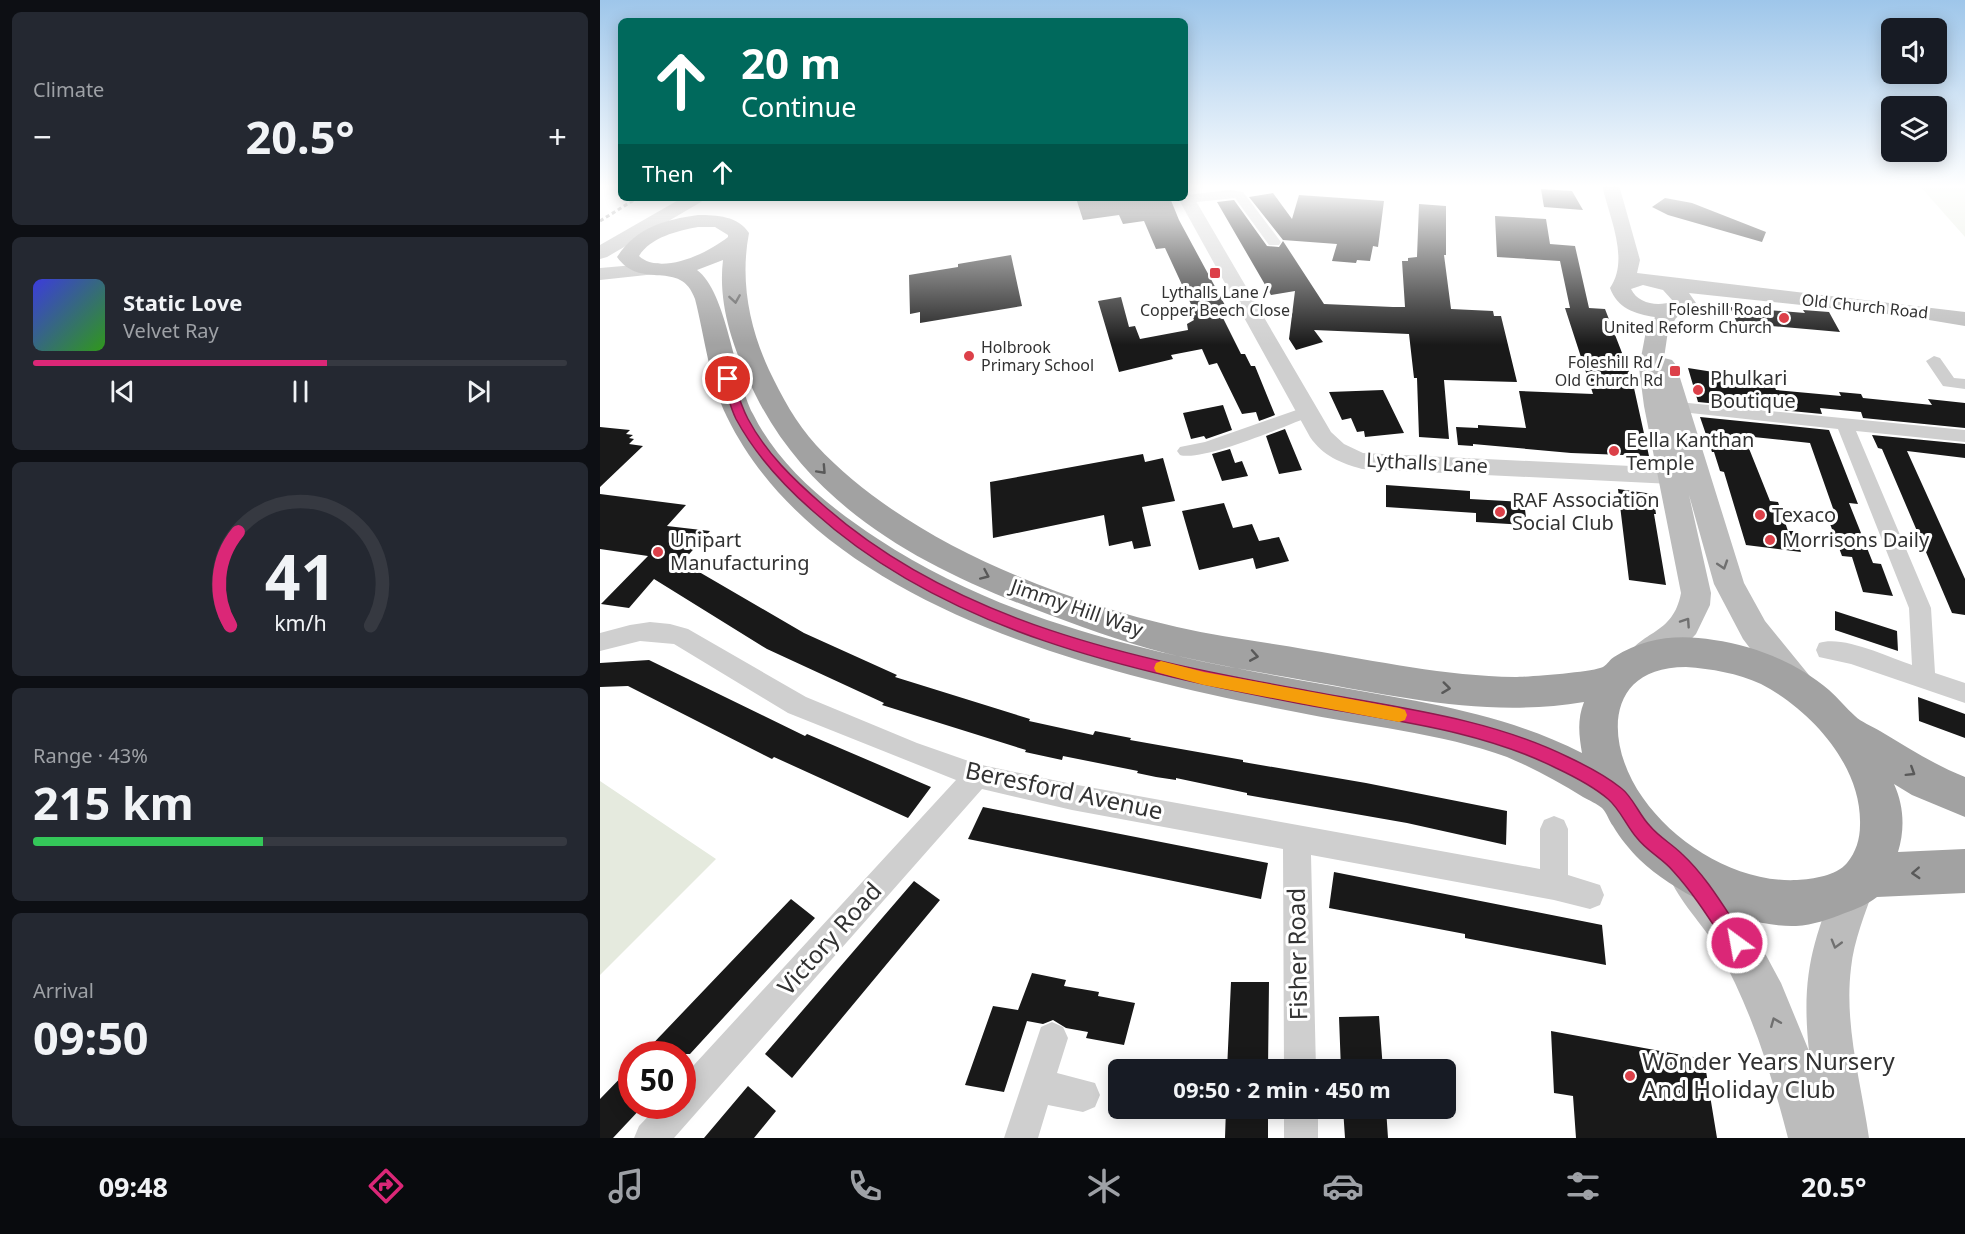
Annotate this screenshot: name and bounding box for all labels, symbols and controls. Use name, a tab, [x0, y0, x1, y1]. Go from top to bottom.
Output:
map controls	[1881, 18, 1947, 162]
button: sound	[1881, 18, 1947, 84]
text: 20 m	[741, 34, 841, 91]
icon: ahead	[642, 42, 720, 120]
text: Climate	[33, 76, 104, 103]
text: Continue	[741, 88, 856, 125]
button: layers	[1881, 96, 1947, 162]
text: 20.5°	[246, 106, 354, 167]
text: −	[33, 114, 52, 159]
text: +	[548, 114, 567, 159]
icon: ahead	[706, 156, 739, 189]
text: Then	[642, 158, 694, 188]
marker: Lythalls Lane / Copper Beech Close	[1208, 266, 1222, 280]
place label: Lythalls Lane / Copper Beech Close	[1140, 281, 1290, 321]
text: Static Love	[123, 287, 242, 317]
street label: Old Church Road	[1801, 288, 1929, 324]
one-way arrow	[728, 295, 740, 304]
place label: Foleshill Road United Reform Church	[1604, 298, 1772, 338]
marker: Foleshill Road United Reform Church	[1777, 311, 1791, 325]
text: Velvet Ray	[123, 317, 219, 344]
place label: Holbrook Primary School	[981, 336, 1094, 376]
marker: Holbrook Primary School	[962, 349, 976, 363]
place label: Foleshill Rd / Old Church Rd	[1555, 351, 1663, 391]
pin	[702, 353, 753, 404]
icon: arrive	[711, 362, 744, 395]
marker: Foleshill Rd / Old Church Rd	[1668, 364, 1682, 378]
place label: Phulkari Boutique	[1710, 364, 1796, 414]
icon: previous	[106, 375, 139, 408]
icon: pause	[284, 375, 317, 408]
icon: next	[462, 375, 495, 408]
marker: Phulkari Boutique	[1691, 383, 1705, 397]
place label: Eella Kanthan Temple	[1626, 426, 1754, 476]
marker: Eella Kanthan Temple	[1607, 444, 1621, 458]
street label: Lythalls Lane	[1365, 446, 1489, 479]
one-way arrow	[815, 463, 826, 473]
place label: RAF Association Social Club	[1512, 486, 1660, 536]
place label: Texaco	[1772, 501, 1836, 528]
marker: RAF Association Social Club	[1493, 505, 1507, 519]
marker: Texaco	[1753, 508, 1767, 522]
place label: Unipart Manufacturing	[670, 526, 809, 576]
place label: Morrisons Daily	[1782, 526, 1930, 553]
text: 41	[264, 533, 336, 618]
marker: Morrisons Daily	[1763, 533, 1777, 547]
marker: Unipart Manufacturing	[651, 545, 665, 559]
one-way arrow	[1716, 559, 1729, 570]
one-way arrow	[978, 568, 989, 580]
street label: Jimmy Hill Way	[1005, 572, 1148, 643]
text: km/h	[274, 608, 326, 637]
one-way arrow	[1679, 618, 1690, 629]
one-way arrow	[1249, 649, 1258, 661]
one-way arrow	[1441, 681, 1450, 693]
text: Range · 43%	[33, 742, 148, 769]
street label: Beresford Avenue	[963, 752, 1166, 827]
one-way arrow	[1905, 764, 1915, 776]
text: 215 km	[33, 772, 194, 833]
one-way arrow	[1911, 866, 1920, 879]
street label: Victory Road	[769, 874, 888, 1002]
street label: Fisher Road	[1279, 888, 1314, 1020]
position arrow	[1705, 911, 1769, 975]
one-way arrow	[1831, 938, 1843, 949]
text: Arrival	[33, 977, 94, 1004]
text: 09:50	[33, 1007, 149, 1068]
one-way arrow	[1770, 1018, 1782, 1029]
speed limit sign: 50	[618, 1041, 696, 1119]
place label: Wonder Years Nursery And Holiday Club	[1642, 1044, 1896, 1105]
marker: Wonder Years Nursery And Holiday Club	[1623, 1069, 1637, 1083]
text: 09:50 · 2 min · 450 m	[1173, 1074, 1391, 1104]
icon: directions	[365, 1165, 407, 1207]
icon: music	[605, 1165, 647, 1207]
icon: phone	[844, 1165, 886, 1207]
icon: climate	[1083, 1165, 1125, 1207]
icon: car	[1322, 1165, 1364, 1207]
icon: filters	[1562, 1165, 1604, 1207]
text: 09:48	[99, 1168, 168, 1205]
text: 20.5°	[1801, 1168, 1866, 1205]

